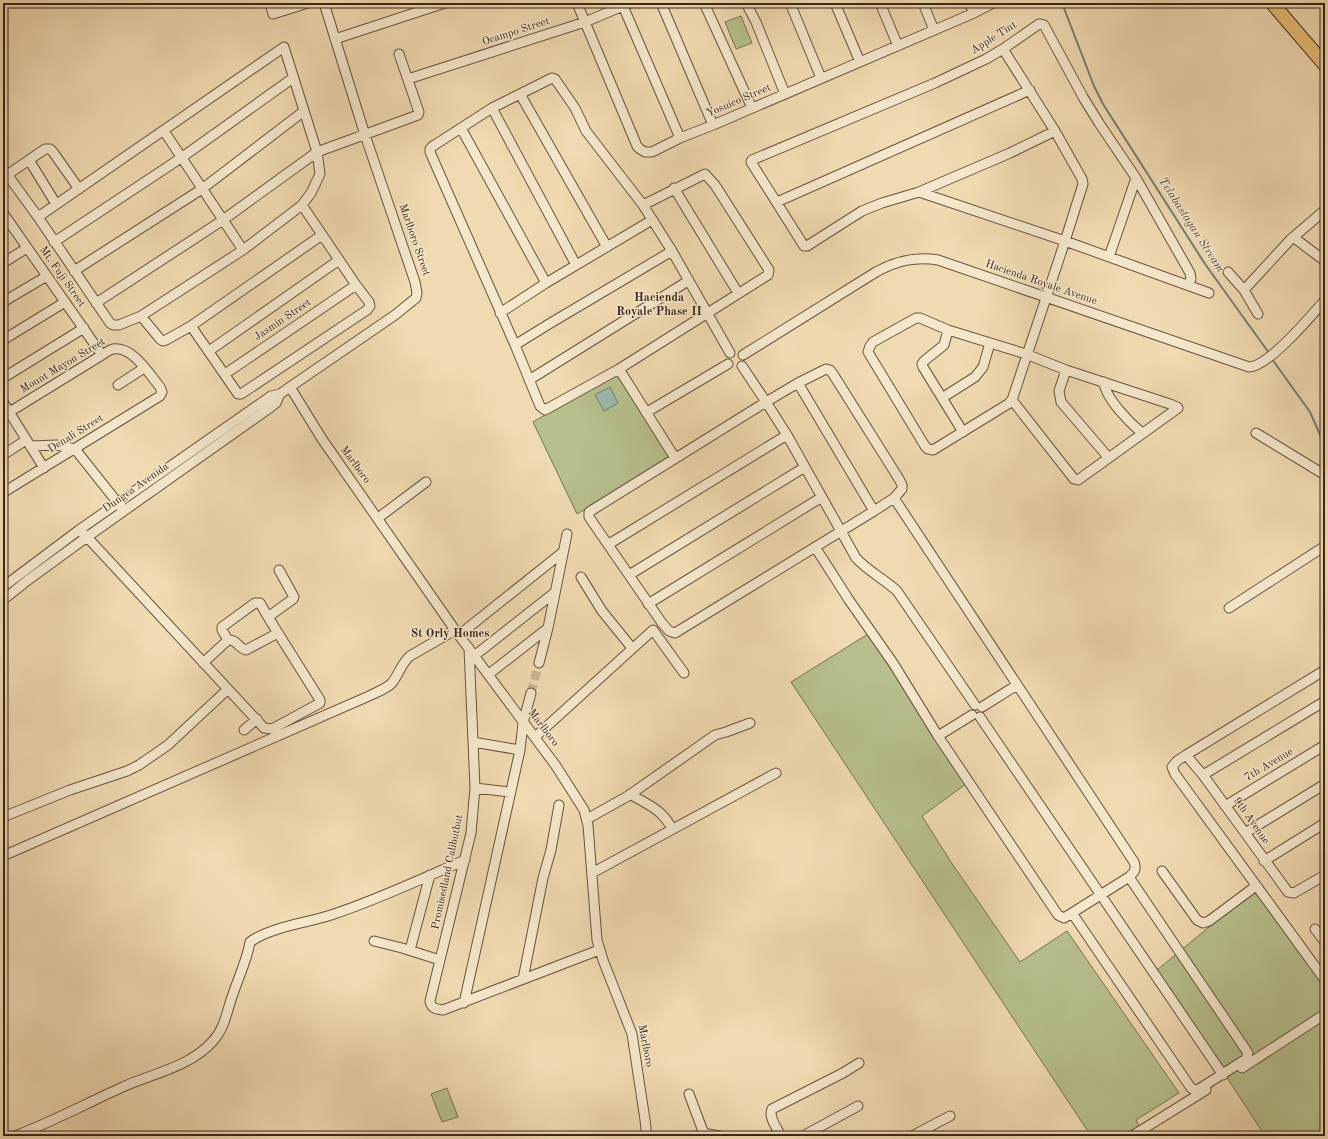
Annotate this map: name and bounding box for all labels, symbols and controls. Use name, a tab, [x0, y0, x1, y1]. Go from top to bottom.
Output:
street label: Ocampo Street	[481, 16, 551, 48]
street label: Apple Tint	[969, 20, 1019, 56]
street label: Yosuico Street	[705, 82, 773, 120]
water label: Telabastagan Stream	[1156, 175, 1226, 275]
street label: Marlboro Street	[397, 203, 432, 278]
street label: Mt. Fuji Street	[37, 245, 87, 309]
street label: Hacienda Royale Avenue	[984, 259, 1098, 307]
district label: Hacienda Royale Phase II	[616, 292, 702, 318]
street label: Jasmin Street	[253, 297, 314, 343]
street label: Mount Mayon Street	[19, 336, 107, 396]
street label: Denali Street	[46, 413, 106, 455]
street label: Marlboro	[338, 444, 372, 486]
street label: Dungca Avenida	[101, 461, 171, 515]
district label: St Orly Homes	[411, 628, 489, 640]
street label: Marlboro	[526, 707, 560, 749]
street label: 7th Avenue	[1243, 746, 1295, 784]
street label: 9th Avenue	[1231, 796, 1271, 846]
street label: Promisedland Calibutbut	[430, 813, 466, 931]
street label: Marlboro	[635, 1024, 655, 1068]

